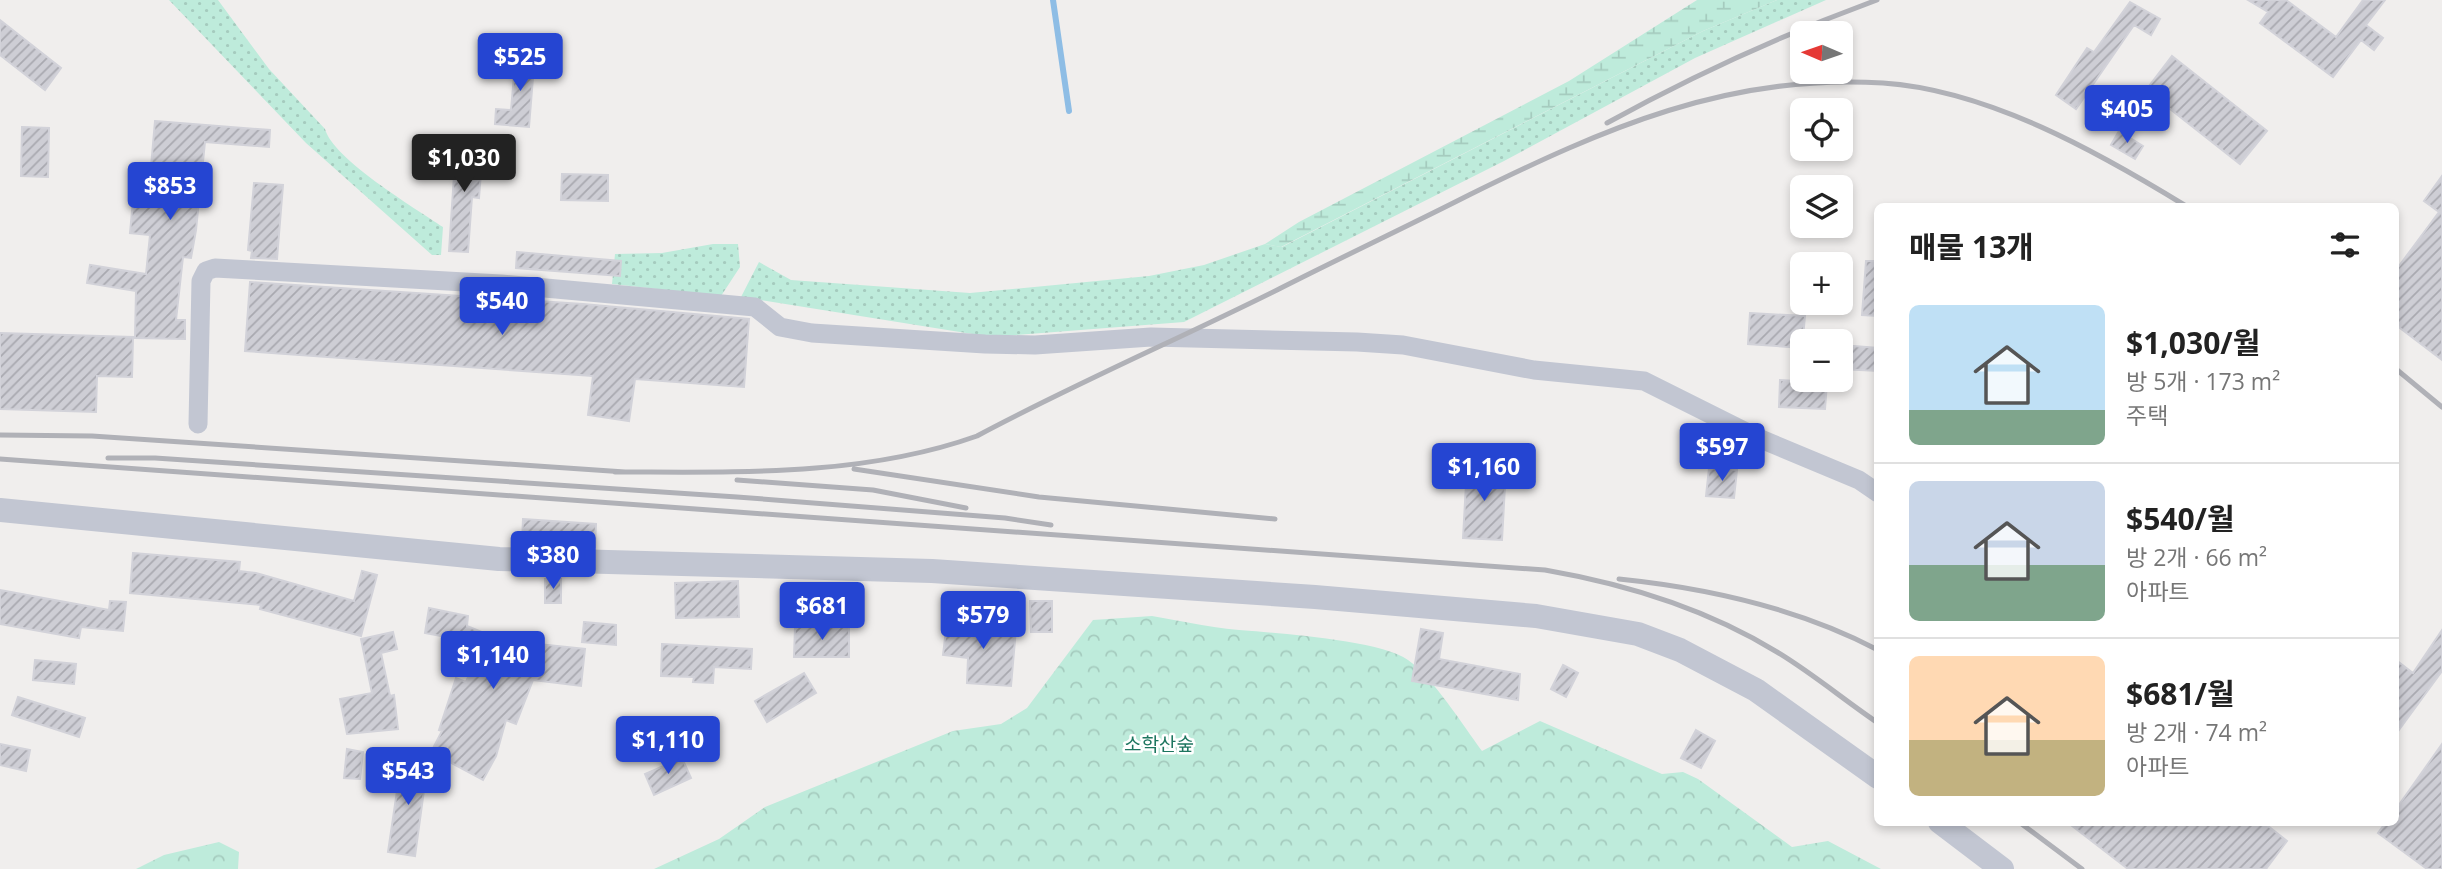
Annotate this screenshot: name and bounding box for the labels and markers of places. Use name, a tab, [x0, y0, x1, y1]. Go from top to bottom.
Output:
pin: $525	[479, 34, 561, 93]
pin: $405	[2086, 86, 2168, 145]
pin: $1,030	[407, 134, 521, 194]
pin: $853	[129, 162, 211, 222]
pin: $540	[461, 278, 543, 337]
pin: $597	[1681, 424, 1763, 483]
pin: $1,160	[1427, 444, 1541, 503]
pin: $380	[512, 532, 594, 591]
pin: $681	[781, 582, 863, 642]
pin: $579	[942, 592, 1024, 651]
pin: $1,140	[436, 632, 550, 691]
pin: $1,110	[611, 716, 725, 776]
pin: $543	[367, 748, 449, 807]

